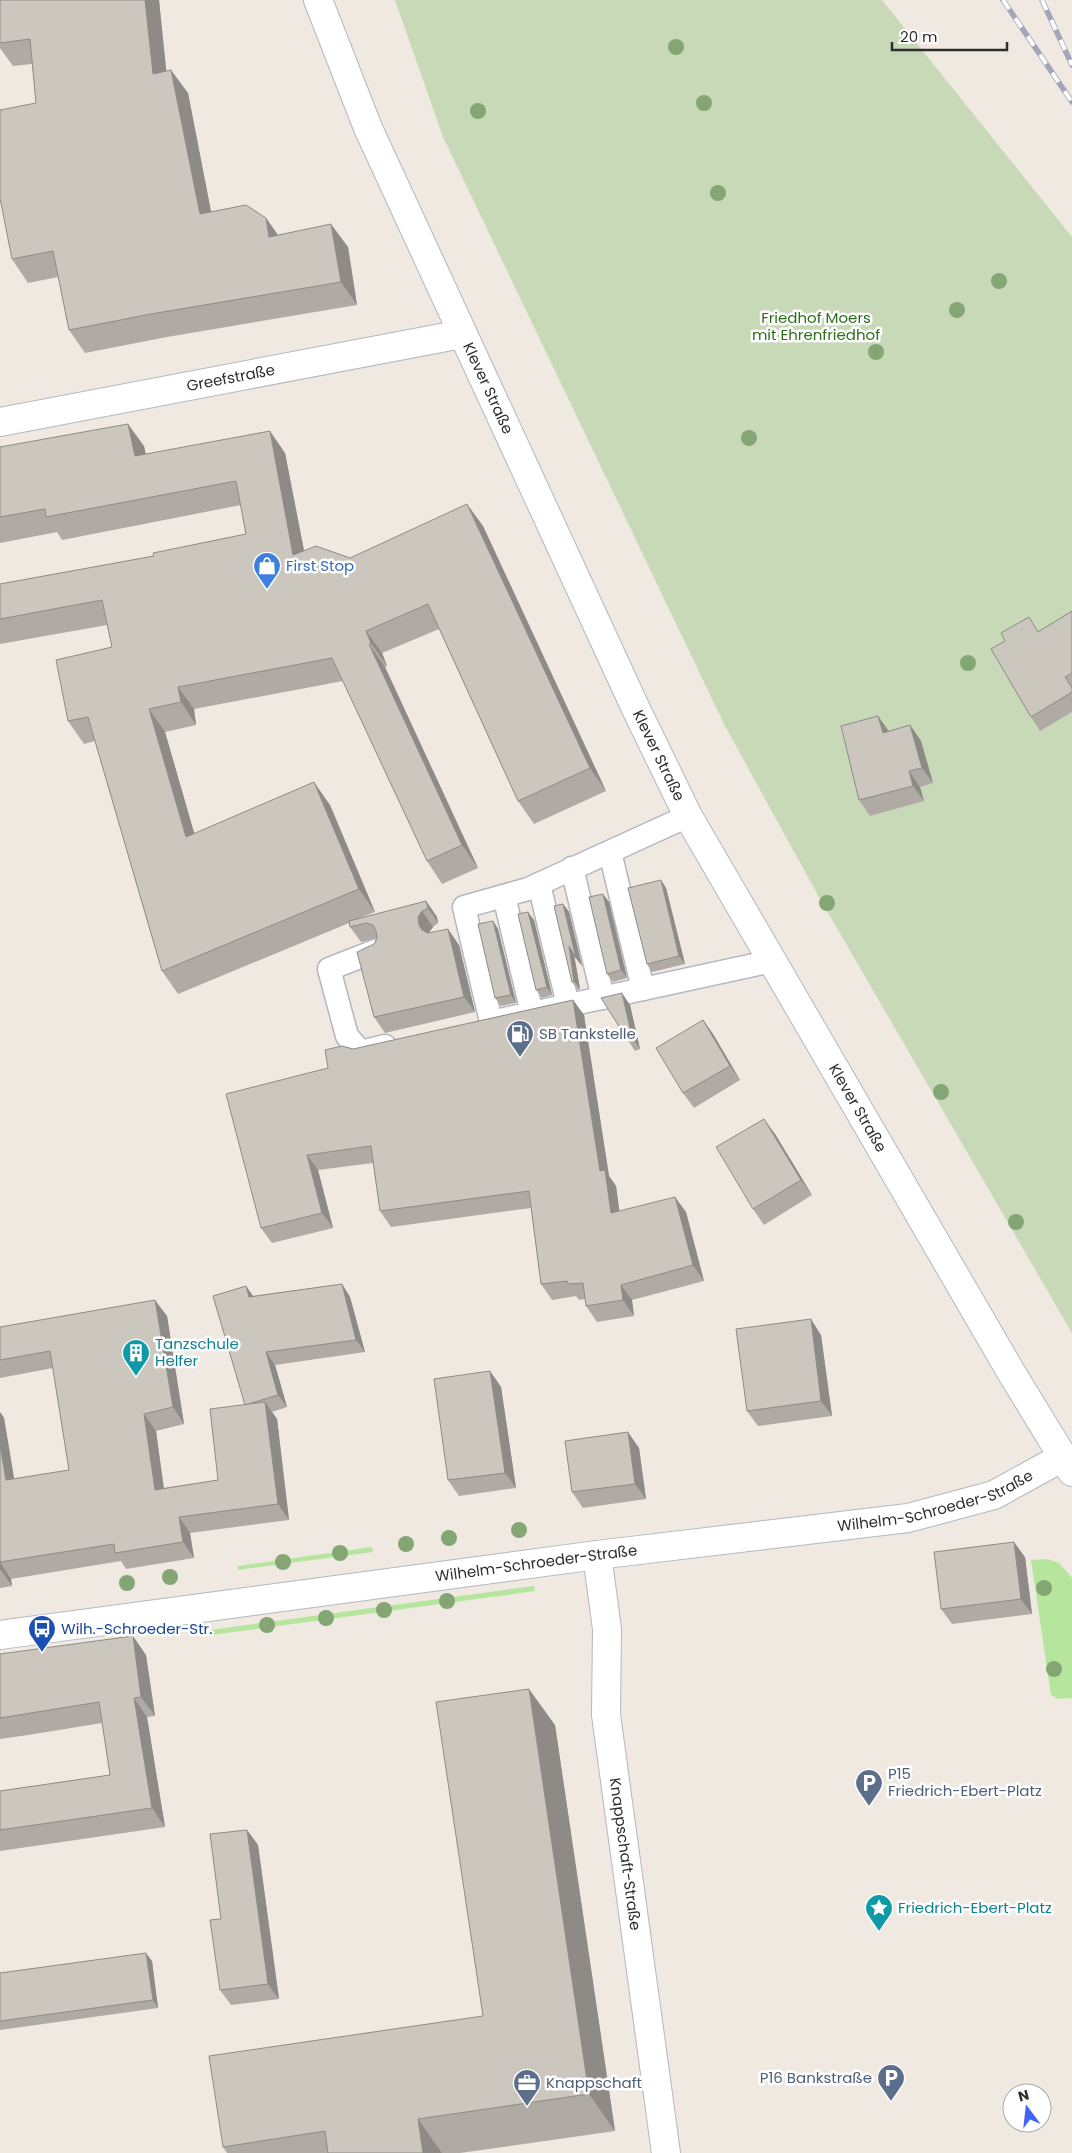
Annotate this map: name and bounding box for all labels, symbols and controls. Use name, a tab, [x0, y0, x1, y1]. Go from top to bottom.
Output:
scale bar	[892, 20, 1007, 52]
text: 20 m	[900, 26, 938, 47]
park label: Friedhof Moers mit Ehrenfriedhof	[752, 307, 880, 345]
street label: Klever Straße	[458, 339, 519, 437]
street label: Greefstraße	[185, 359, 277, 396]
shop icon: First Stop	[252, 551, 282, 590]
place label: First Stop	[286, 555, 354, 576]
street label: Klever Straße	[628, 706, 690, 804]
fuel station icon: SB Tankstelle	[505, 1019, 535, 1058]
place label: SB Tankstelle	[539, 1023, 636, 1044]
street label: Klever Straße	[824, 1060, 892, 1156]
place label: Tanzschule Helfer	[155, 1333, 239, 1371]
building icon: Tanzschule Helfer	[121, 1338, 151, 1377]
street label: Wilhelm-Schroeder-Straße	[836, 1465, 1037, 1536]
street label: Wilhelm-Schroeder-Straße	[434, 1539, 638, 1587]
bus stop icon: Wilh.-Schroeder-Str.	[27, 1614, 57, 1653]
place label: Wilh.-Schroeder-Str.	[61, 1618, 212, 1639]
place label: P15 Friedrich-Ebert-Platz	[888, 1763, 1042, 1801]
parking icon: P15 Friedrich-Ebert-Platz	[854, 1768, 884, 1807]
street label: Knappschaft-Straße	[605, 1776, 646, 1932]
place icon: Friedrich-Ebert-Platz	[864, 1893, 894, 1932]
place label: Friedrich-Ebert-Platz	[898, 1897, 1052, 1918]
parking icon: P16 Bankstraße	[876, 2063, 906, 2102]
place label: P16 Bankstraße	[760, 2067, 872, 2088]
office icon: Knappschaft	[512, 2068, 542, 2107]
place label: Knappschaft	[546, 2072, 642, 2093]
north arrow	[1002, 2083, 1052, 2133]
text: N	[1016, 2084, 1031, 2106]

